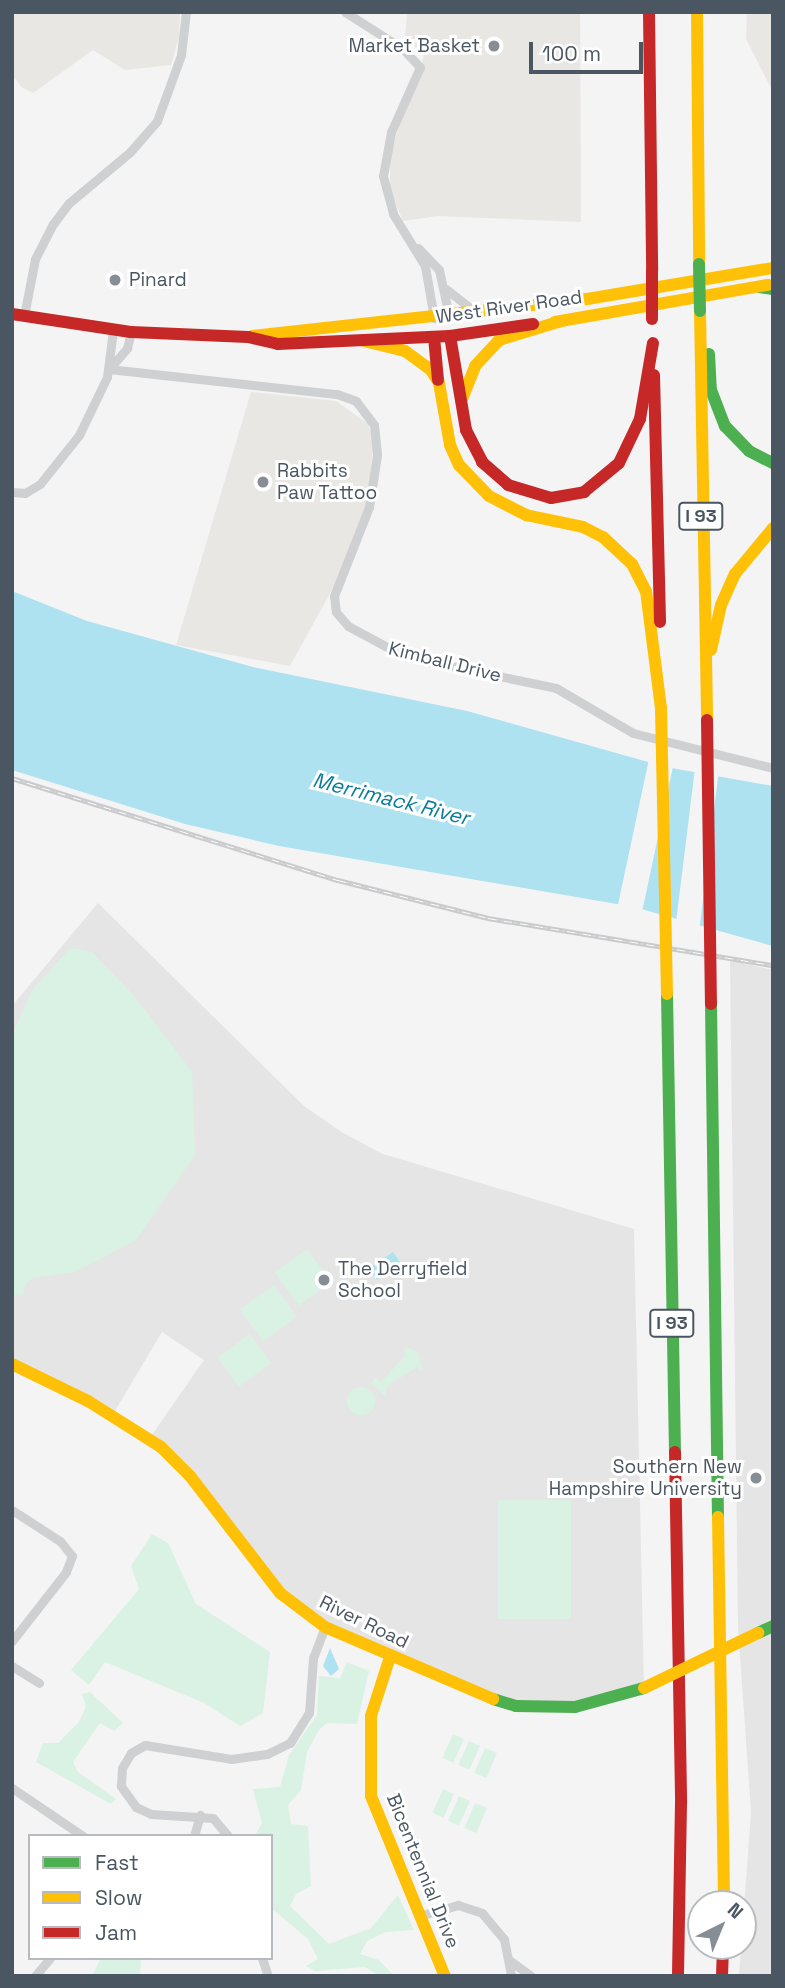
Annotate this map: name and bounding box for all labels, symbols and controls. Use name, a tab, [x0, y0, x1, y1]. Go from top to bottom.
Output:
scale bar	[533, 28, 647, 72]
place label: Market Basket	[349, 35, 480, 57]
marker: Market Basket	[486, 38, 502, 54]
text: 100 m	[542, 40, 601, 67]
place label: Pinard	[129, 269, 187, 291]
marker: Pinard	[107, 272, 123, 288]
street label: West River Road	[434, 285, 584, 329]
place label: Rabbits Paw Tattoo	[277, 460, 378, 504]
marker: Rabbits Paw Tattoo	[255, 474, 271, 490]
road number: I 93	[678, 502, 724, 530]
street label: Kimball Drive	[386, 637, 504, 687]
water label: Merrimack River	[310, 767, 472, 831]
place label: The Derryfield School	[338, 1258, 467, 1302]
marker: The Derryfield School	[316, 1272, 332, 1288]
road number: I 93	[649, 1308, 695, 1338]
place label: Southern New Hampshire University	[549, 1456, 742, 1500]
marker: Southern New Hampshire University	[748, 1470, 764, 1486]
street label: River Road	[316, 1591, 412, 1653]
street label: Bicentennial Drive	[382, 1790, 464, 1952]
legend	[28, 1834, 273, 1960]
text: Fast	[95, 1849, 139, 1876]
text: Slow	[95, 1884, 143, 1911]
north arrow	[687, 1890, 757, 1960]
text: N	[722, 1897, 748, 1924]
text: Jam	[95, 1919, 137, 1946]

